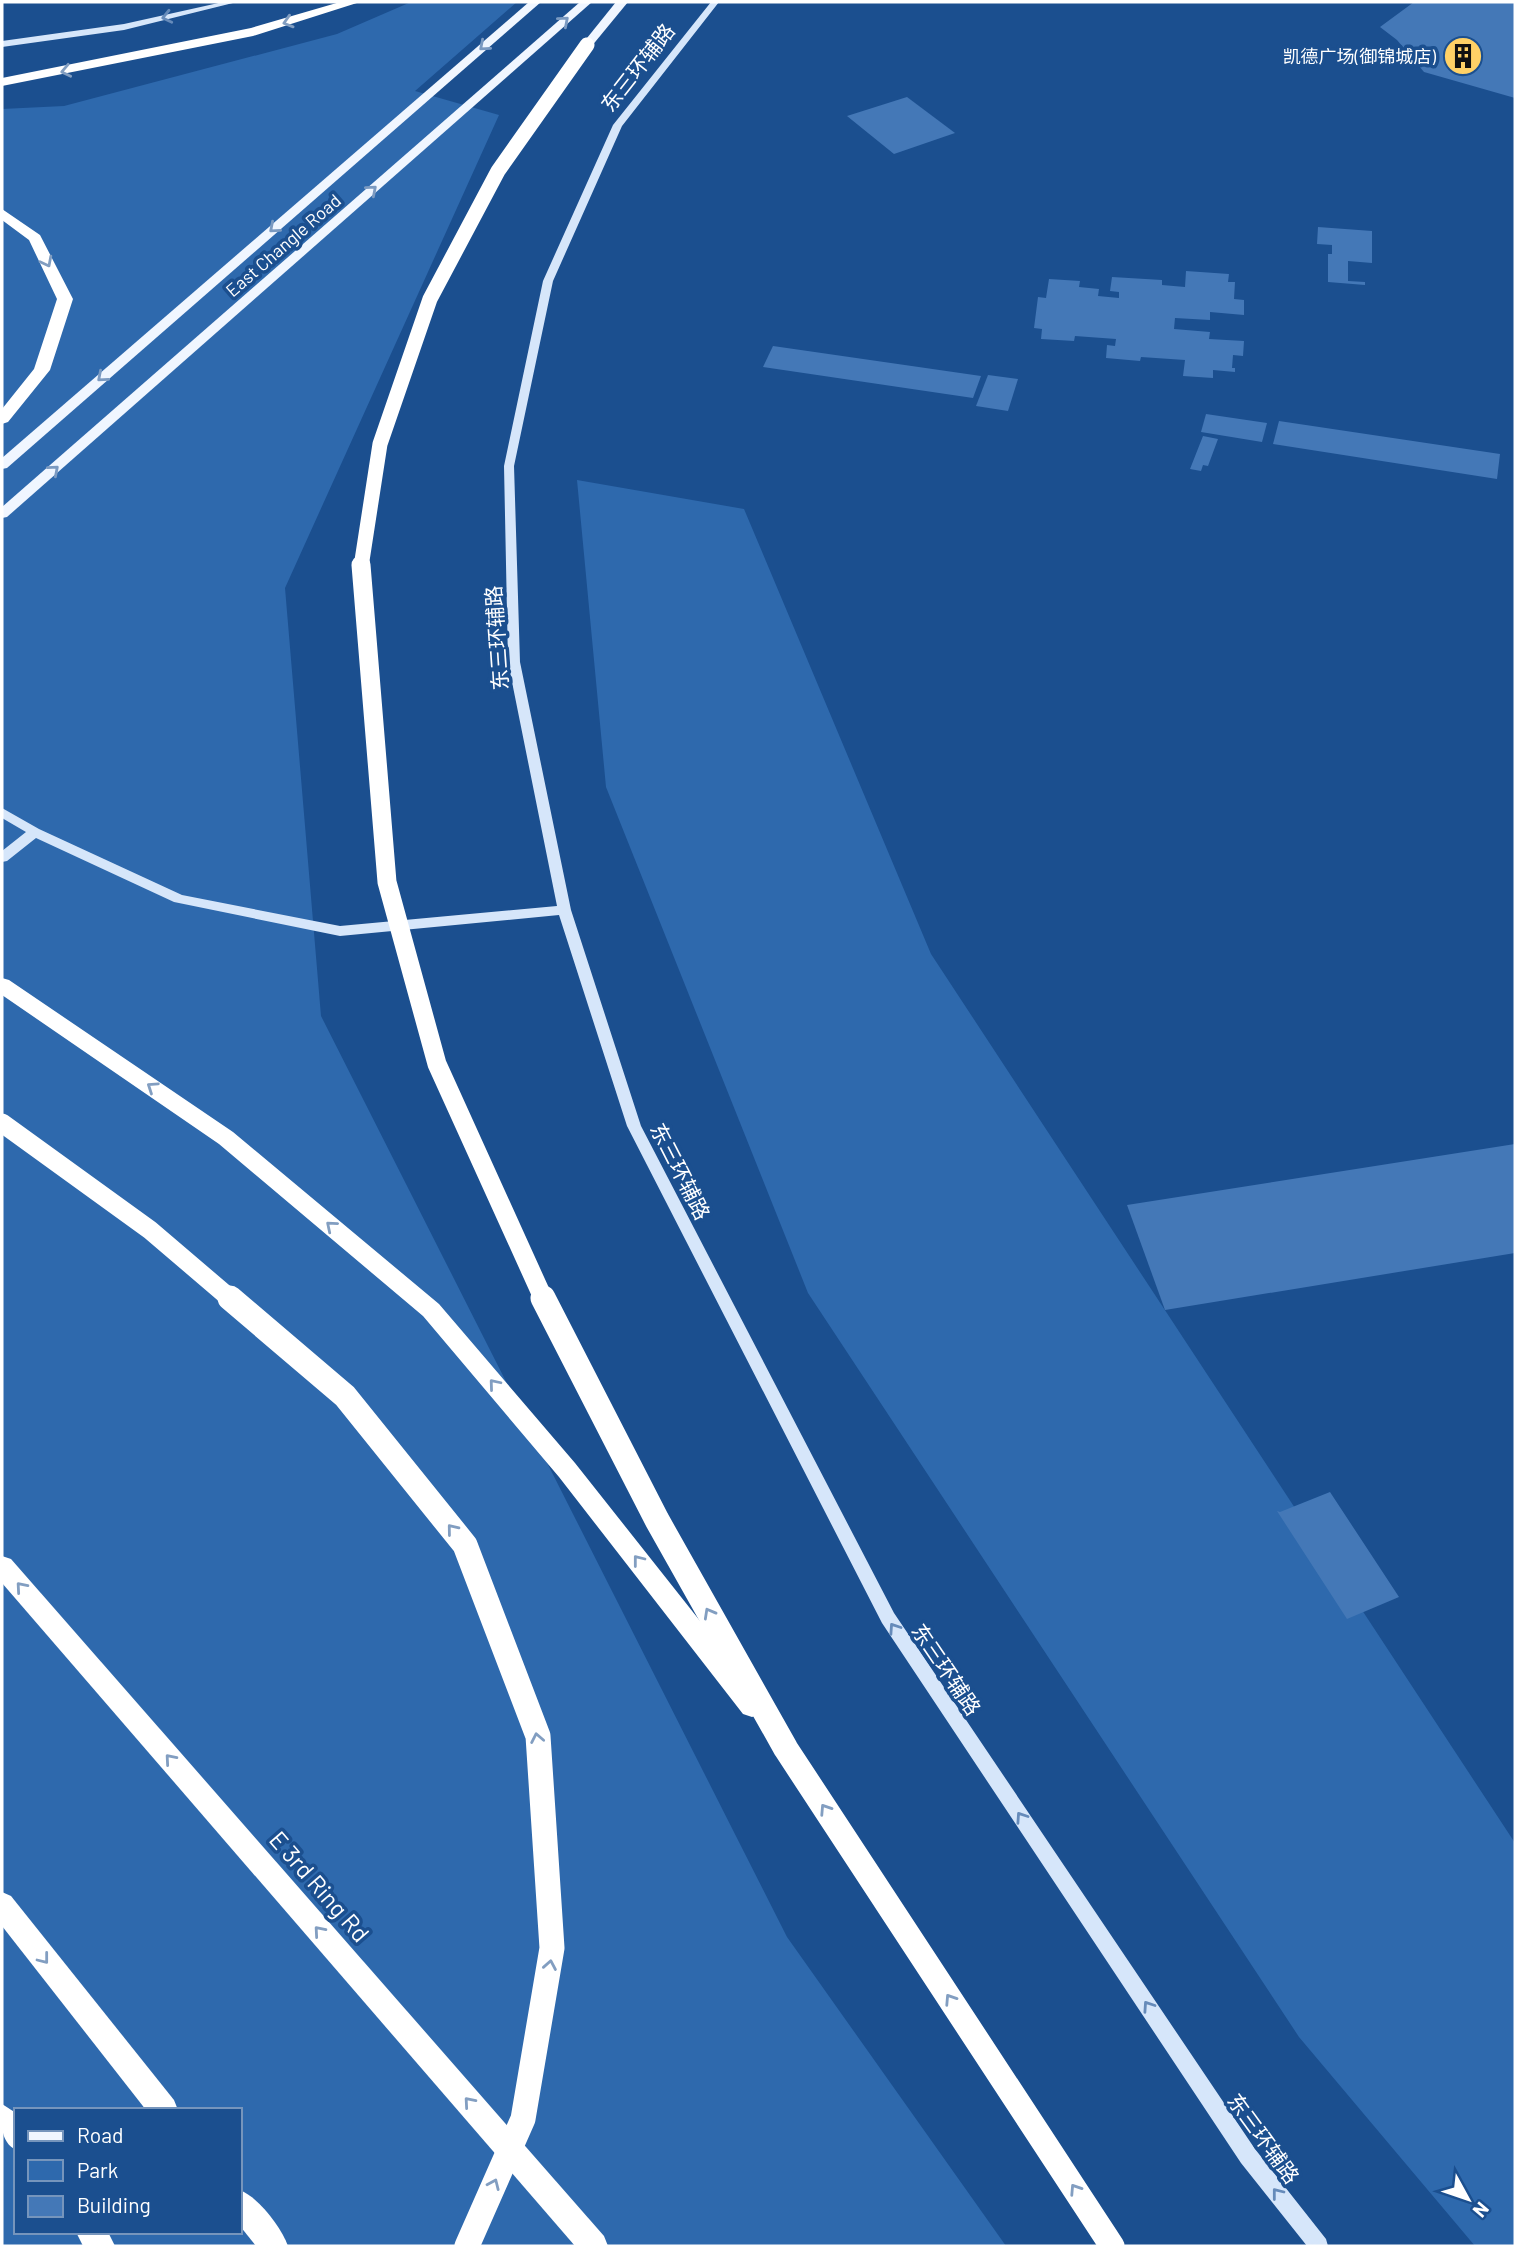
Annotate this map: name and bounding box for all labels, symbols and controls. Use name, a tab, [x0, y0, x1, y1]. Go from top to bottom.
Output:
one-way arrow	[161, 9, 173, 23]
one-way arrow	[282, 13, 294, 28]
one-way arrow	[556, 17, 569, 29]
street label: 东三环辅路	[595, 18, 679, 116]
building icon: 凯德广场(御锦城店)	[1442, 35, 1484, 77]
one-way arrow	[479, 38, 492, 50]
place label: 凯德广场(御锦城店)	[1283, 45, 1436, 67]
one-way arrow	[60, 62, 72, 77]
one-way arrow	[364, 186, 377, 198]
street label: East Changle Road	[221, 189, 345, 301]
one-way arrow	[269, 220, 282, 232]
one-way arrow	[38, 255, 52, 267]
one-way arrow	[97, 369, 110, 381]
one-way arrow	[46, 466, 59, 478]
street label: 东三环辅路	[480, 585, 512, 691]
one-way arrow	[147, 1083, 160, 1095]
street label: 东三环辅路	[646, 1119, 716, 1223]
one-way arrow	[327, 1222, 340, 1234]
one-way arrow	[490, 1379, 502, 1392]
one-way arrow	[447, 1524, 460, 1536]
one-way arrow	[634, 1556, 646, 1569]
one-way arrow	[17, 1583, 29, 1596]
one-way arrow	[704, 1608, 717, 1620]
street label: 东三环辅路	[907, 1618, 987, 1720]
one-way arrow	[889, 1622, 902, 1635]
one-way arrow	[530, 1732, 545, 1744]
one-way arrow	[166, 1754, 178, 1767]
one-way arrow	[820, 1803, 833, 1816]
one-way arrow	[1016, 1811, 1029, 1824]
street label: E 3rd Ring Rd	[264, 1825, 376, 1947]
one-way arrow	[315, 1926, 327, 1939]
one-way arrow	[35, 1951, 48, 1964]
one-way arrow	[542, 1959, 557, 1971]
one-way arrow	[945, 1994, 958, 2007]
one-way arrow	[1143, 2000, 1156, 2013]
street label: 东三环辅路	[1223, 2088, 1305, 2188]
one-way arrow	[465, 2098, 477, 2111]
legend	[14, 2108, 242, 2234]
text: Road	[77, 2122, 123, 2147]
text: Park	[77, 2157, 118, 2182]
north arrow	[1433, 2164, 1503, 2234]
one-way arrow	[486, 2179, 500, 2191]
one-way arrow	[1070, 2184, 1083, 2197]
one-way arrow	[1273, 2188, 1285, 2201]
text: Building	[77, 2192, 151, 2217]
text: N	[1469, 2198, 1494, 2222]

